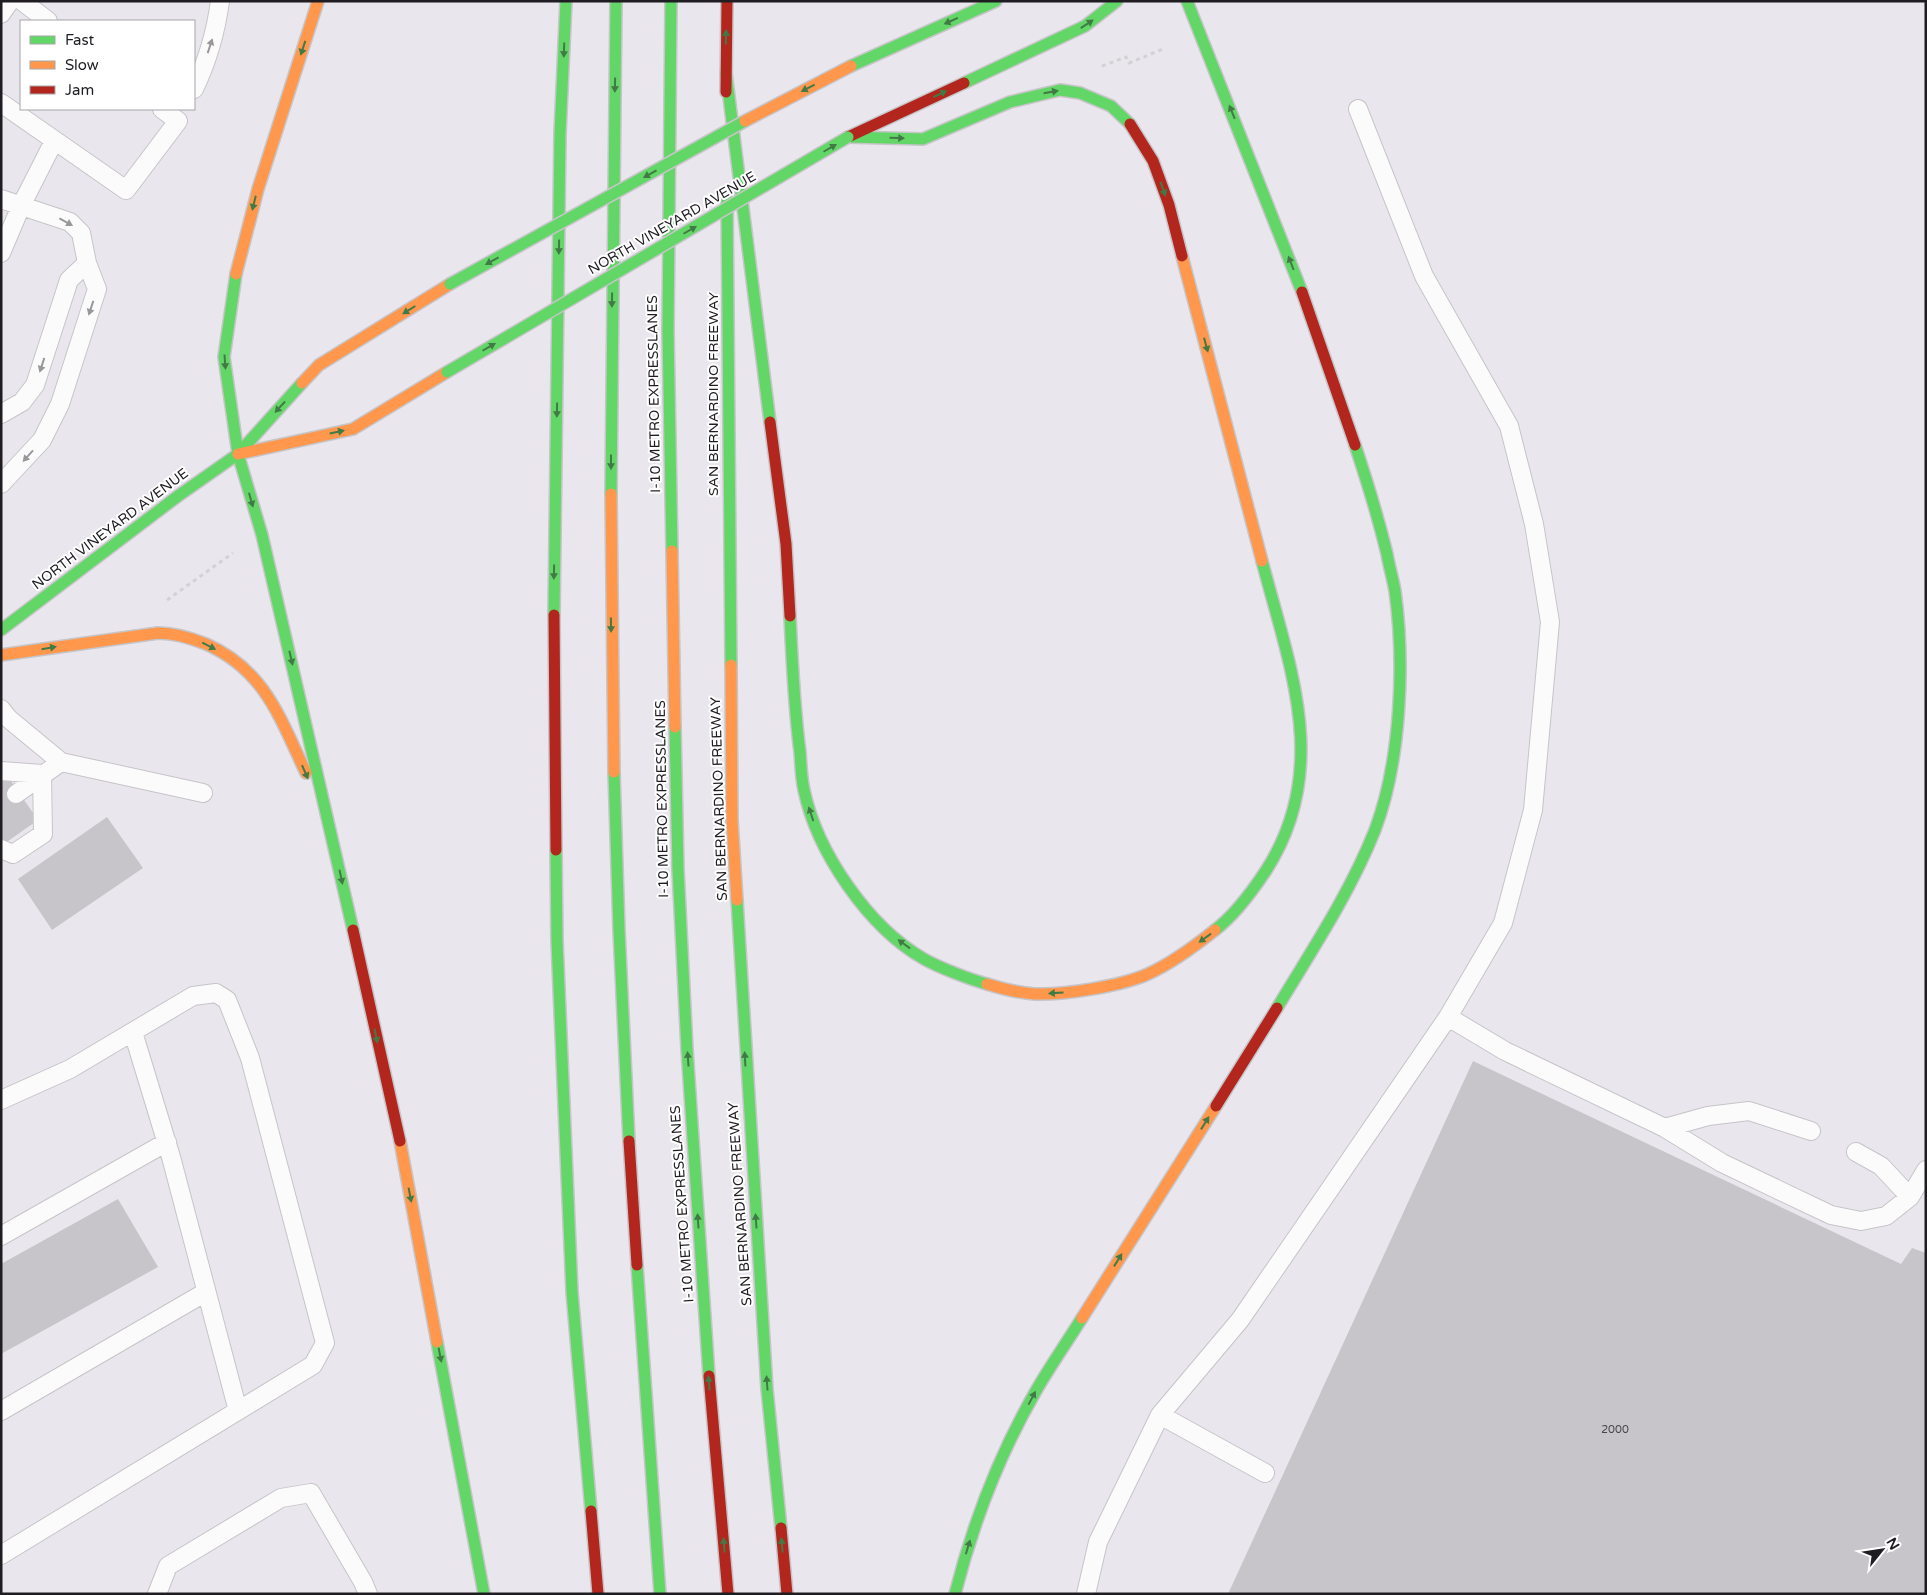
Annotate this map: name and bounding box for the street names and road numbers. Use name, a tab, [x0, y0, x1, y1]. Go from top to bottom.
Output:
street label: NORTH VINEYARD AVENUE	[585, 168, 759, 278]
street label: SAN BERNARDINO FREEWAY	[705, 292, 722, 496]
street label: I-10 METRO EXPRESSLANES	[644, 295, 664, 493]
street label: NORTH VINEYARD AVENUE	[29, 465, 191, 593]
street label: SAN BERNARDINO FREEWAY	[707, 697, 731, 901]
street label: I-10 METRO EXPRESSLANES	[652, 700, 672, 898]
street label: SAN BERNARDINO FREEWAY	[724, 1102, 756, 1306]
street label: I-10 METRO EXPRESSLANES	[667, 1104, 697, 1303]

